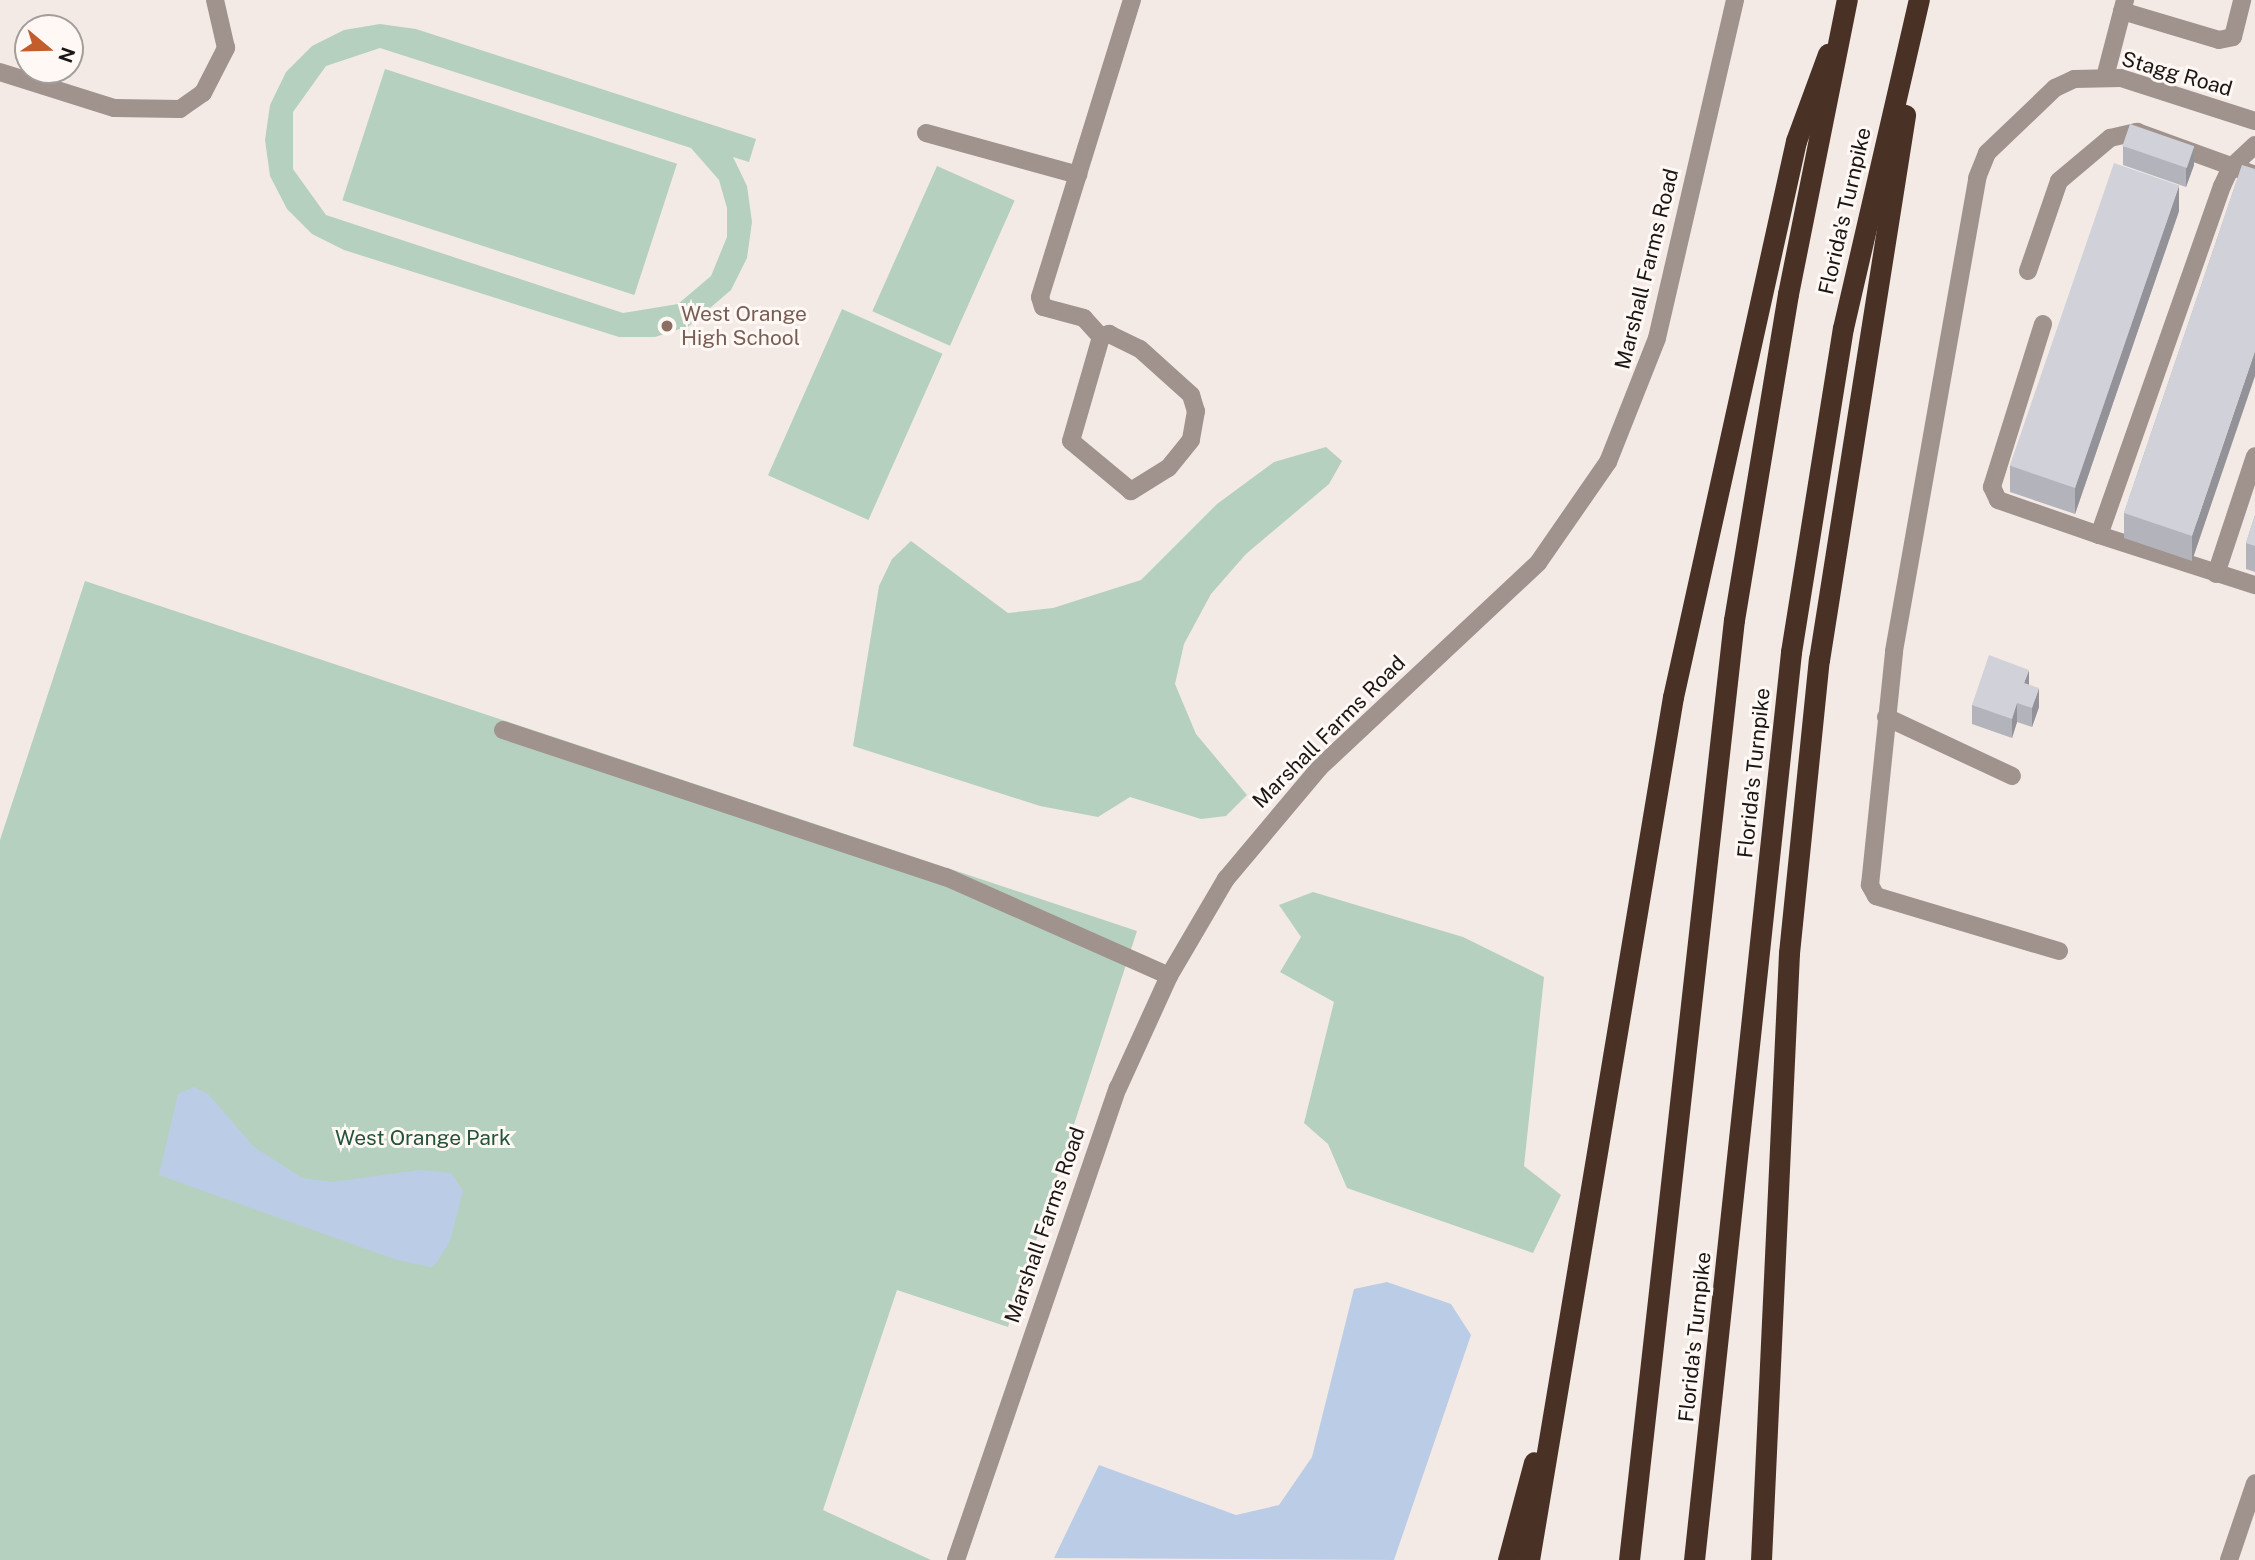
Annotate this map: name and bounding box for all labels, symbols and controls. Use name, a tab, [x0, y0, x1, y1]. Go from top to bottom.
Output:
north arrow	[14, 14, 84, 84]
text: N	[54, 45, 80, 66]
street label: Stagg Road	[2119, 46, 2235, 102]
street label: Florida's Turnpike	[1813, 125, 1877, 297]
street label: Marshall Farms Road	[1610, 166, 1684, 372]
place label: West Orange High School	[681, 301, 807, 351]
marker: West Orange High School	[659, 318, 675, 334]
street label: Marshall Farms Road	[1247, 650, 1411, 814]
street label: Florida's Turnpike	[1733, 687, 1775, 859]
street label: Marshall Farms Road	[1000, 1124, 1090, 1326]
park label: West Orange Park	[335, 1125, 511, 1151]
street label: Florida's Turnpike	[1674, 1251, 1716, 1423]

